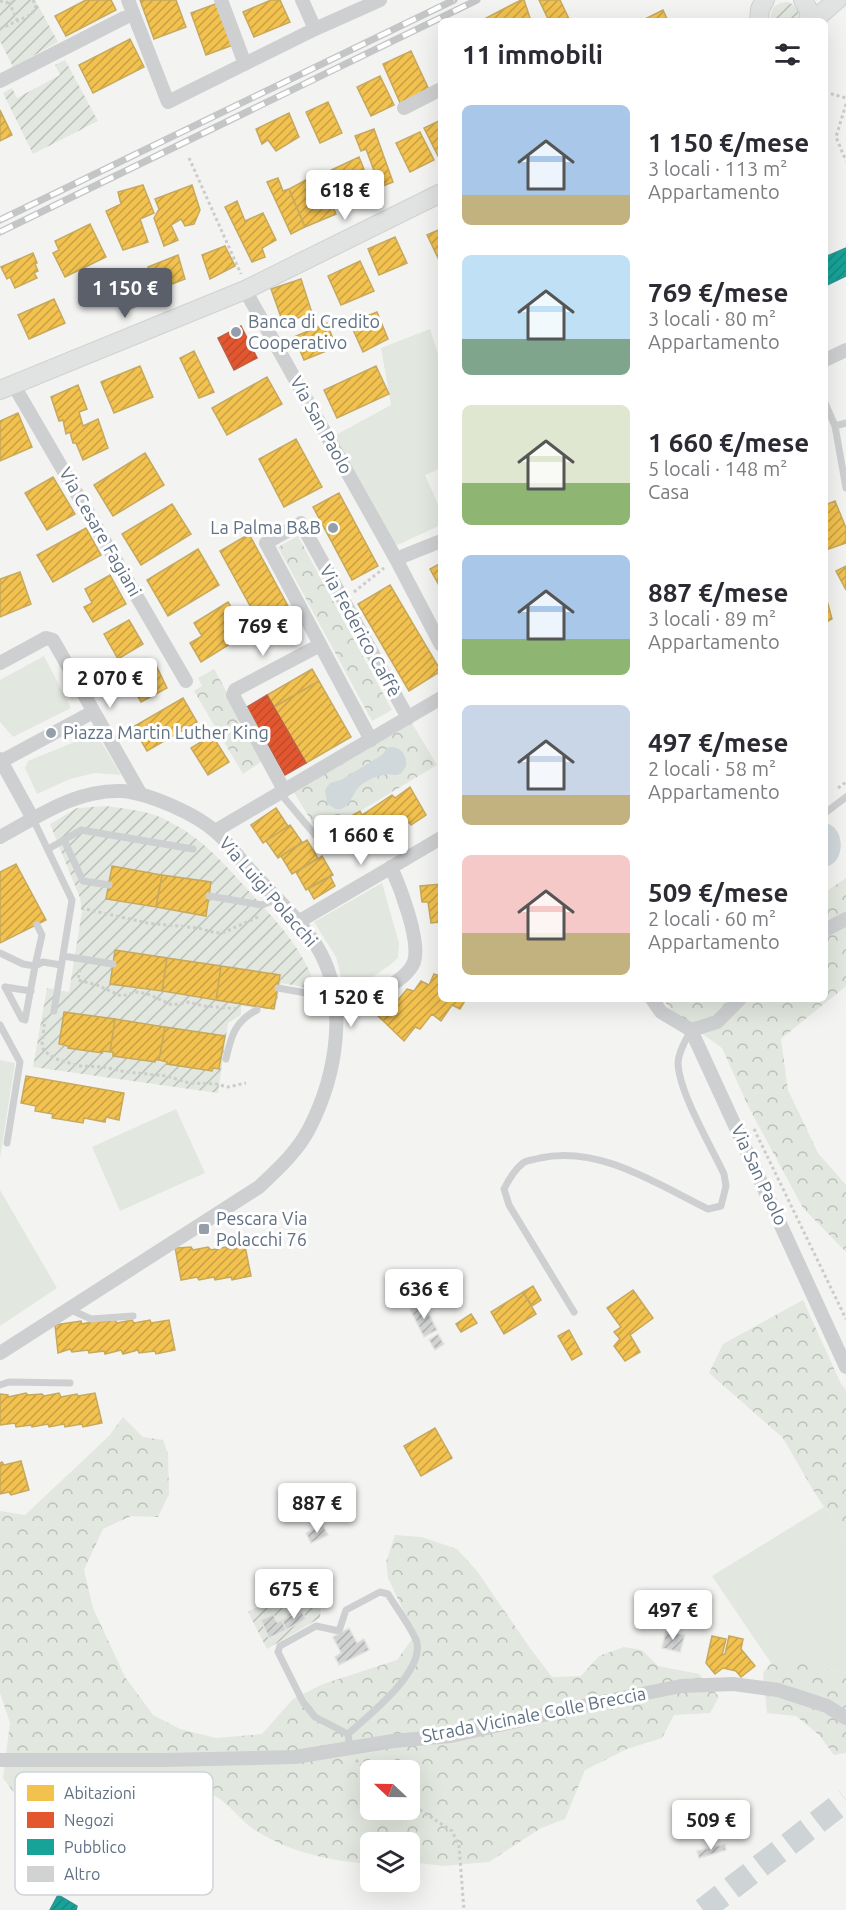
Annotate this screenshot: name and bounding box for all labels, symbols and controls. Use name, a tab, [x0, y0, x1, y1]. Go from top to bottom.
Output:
icon: filters	[771, 38, 804, 71]
text: 11 immobili	[462, 40, 603, 69]
text: 1 150 €/mese	[648, 128, 809, 157]
icon: home	[510, 129, 582, 201]
text: 3 locali · 113 m²	[648, 157, 787, 180]
pin: 618 €	[303, 170, 387, 221]
text: 618 €	[320, 178, 370, 201]
text: Appartamento	[648, 180, 780, 203]
pin: 1 150 €	[70, 268, 180, 319]
text: 1 150 €	[92, 276, 158, 299]
text: 769 €/mese	[648, 278, 788, 307]
icon: home	[510, 279, 582, 351]
text: 3 locali · 80 m²	[648, 307, 776, 330]
place label: Banca di Credito Cooperativo	[248, 311, 380, 352]
marker: Banca di Credito Cooperativo	[229, 325, 243, 339]
text: Appartamento	[648, 330, 780, 353]
street label: Via San Paolo	[287, 372, 357, 477]
text: 1 660 €/mese	[648, 428, 809, 457]
icon: home	[510, 429, 582, 501]
text: 5 locali · 148 m²	[648, 457, 787, 480]
street label: Via Cesare Fagiani	[56, 464, 146, 599]
text: Casa	[648, 480, 690, 503]
place label: La Palma B&B	[210, 517, 321, 537]
marker: La Palma B&B	[326, 521, 340, 535]
street label: Via Federico Caffè	[316, 561, 405, 700]
text: 887 €/mese	[648, 578, 788, 607]
icon: home	[510, 579, 582, 651]
pin: 769 €	[221, 606, 305, 657]
text: 3 locali · 89 m²	[648, 607, 776, 630]
text: 769 €	[238, 614, 288, 637]
text: Appartamento	[648, 630, 780, 653]
pin: 2 070 €	[55, 658, 165, 709]
text: 2 070 €	[77, 666, 143, 689]
place label: Piazza Martin Luther King	[63, 722, 269, 742]
marker: Piazza Martin Luther King	[44, 726, 58, 740]
text: 497 €/mese	[648, 728, 788, 757]
icon: home	[510, 729, 582, 801]
text: 2 locali · 58 m²	[648, 757, 776, 780]
text: Appartamento	[648, 780, 780, 803]
pin: 1 660 €	[306, 815, 416, 866]
text: 1 660 €	[328, 823, 394, 846]
street label: Via Luigi Polacchi	[216, 832, 322, 950]
text: 509 €/mese	[648, 878, 788, 907]
icon: home	[510, 879, 582, 951]
text: 2 locali · 60 m²	[648, 907, 776, 930]
text: Appartamento	[648, 930, 780, 953]
pin: 1 520 €	[296, 977, 406, 1028]
text: 1 520 €	[318, 985, 384, 1008]
street label: Via San Paolo	[728, 1121, 792, 1228]
place label: Pescara Via Polacchi 76	[216, 1208, 308, 1249]
marker: Pescara Via Polacchi 76	[197, 1222, 211, 1236]
pin: 636 €	[382, 1269, 466, 1320]
text: 636 €	[399, 1277, 449, 1300]
pin: 887 €	[275, 1483, 359, 1534]
text: 887 €	[292, 1491, 342, 1514]
pin: 675 €	[252, 1569, 336, 1620]
text: 675 €	[269, 1577, 319, 1600]
pin: 497 €	[631, 1590, 715, 1641]
text: 497 €	[648, 1598, 698, 1621]
street label: Strada Vicinale Colle Breccia	[420, 1683, 647, 1746]
north arrow	[360, 1760, 420, 1820]
map controls	[360, 1760, 420, 1892]
legend	[15, 1772, 213, 1895]
text: Abitazioni	[64, 1784, 136, 1802]
pin: 509 €	[669, 1800, 753, 1851]
text: 509 €	[686, 1808, 736, 1831]
text: Negozi	[64, 1811, 114, 1829]
button: layers	[360, 1832, 420, 1892]
text: Pubblico	[64, 1838, 126, 1856]
text: Altro	[64, 1865, 100, 1883]

